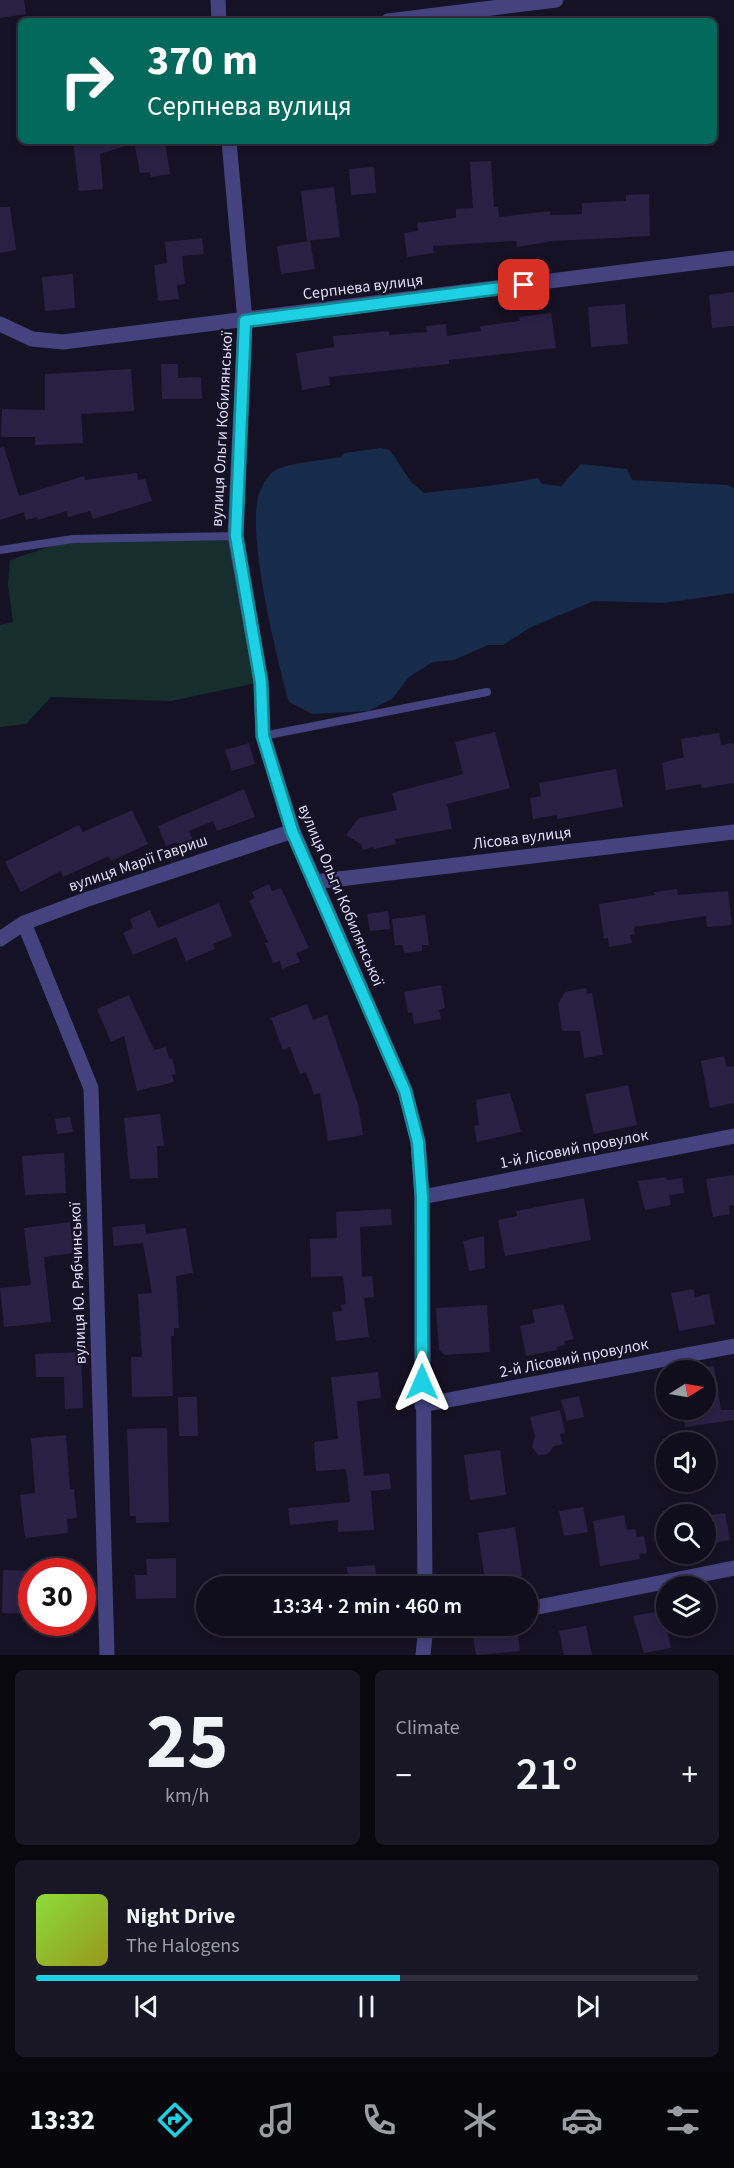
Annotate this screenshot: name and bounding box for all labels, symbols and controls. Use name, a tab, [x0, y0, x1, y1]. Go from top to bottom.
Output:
text: 370 m	[147, 31, 258, 91]
icon: right	[48, 42, 126, 120]
text: Серпнева вулиця	[147, 87, 352, 126]
pin	[498, 259, 549, 310]
icon: arrive	[507, 268, 540, 301]
street label: Серпнева вулиця	[301, 269, 425, 305]
street label: вулиця Ольги Кобилянської	[206, 330, 238, 527]
street label: вулиця Ольги Кобилянської	[293, 801, 390, 990]
street label: Лісова вулиця	[471, 821, 573, 855]
street label: вулиця Марії Гавриш	[66, 829, 210, 897]
street label: 1-й Лісовий провулок	[498, 1124, 650, 1174]
street label: вулиця Ю. Рябчинської	[64, 1201, 92, 1364]
street label: 2-й Лісовий провулок	[498, 1333, 650, 1383]
position arrow	[390, 1350, 454, 1414]
north arrow	[656, 1360, 716, 1420]
map controls	[656, 1360, 716, 1636]
button: sound	[656, 1432, 716, 1492]
button: search	[656, 1504, 716, 1564]
speed limit sign: 30	[18, 1558, 96, 1636]
button: layers	[656, 1576, 716, 1636]
text: 13:34 · 2 min · 460 m	[272, 1590, 462, 1622]
text: 25	[146, 1687, 228, 1798]
text: Climate	[396, 1714, 460, 1742]
text: 21°	[516, 1743, 578, 1807]
text: −	[396, 1752, 412, 1799]
text: +	[682, 1752, 698, 1799]
text: km/h	[165, 1782, 209, 1810]
text: Night Drive	[126, 1900, 235, 1932]
text: The Halogens	[126, 1932, 240, 1960]
icon: previous	[130, 1990, 163, 2023]
icon: pause	[350, 1990, 383, 2023]
icon: next	[571, 1990, 604, 2023]
icon: directions	[154, 2099, 196, 2141]
icon: music	[256, 2099, 298, 2141]
icon: phone	[358, 2099, 400, 2141]
icon: climate	[459, 2099, 501, 2141]
icon: car	[561, 2099, 603, 2141]
icon: filters	[662, 2099, 704, 2141]
text: 13:32	[30, 2101, 95, 2140]

